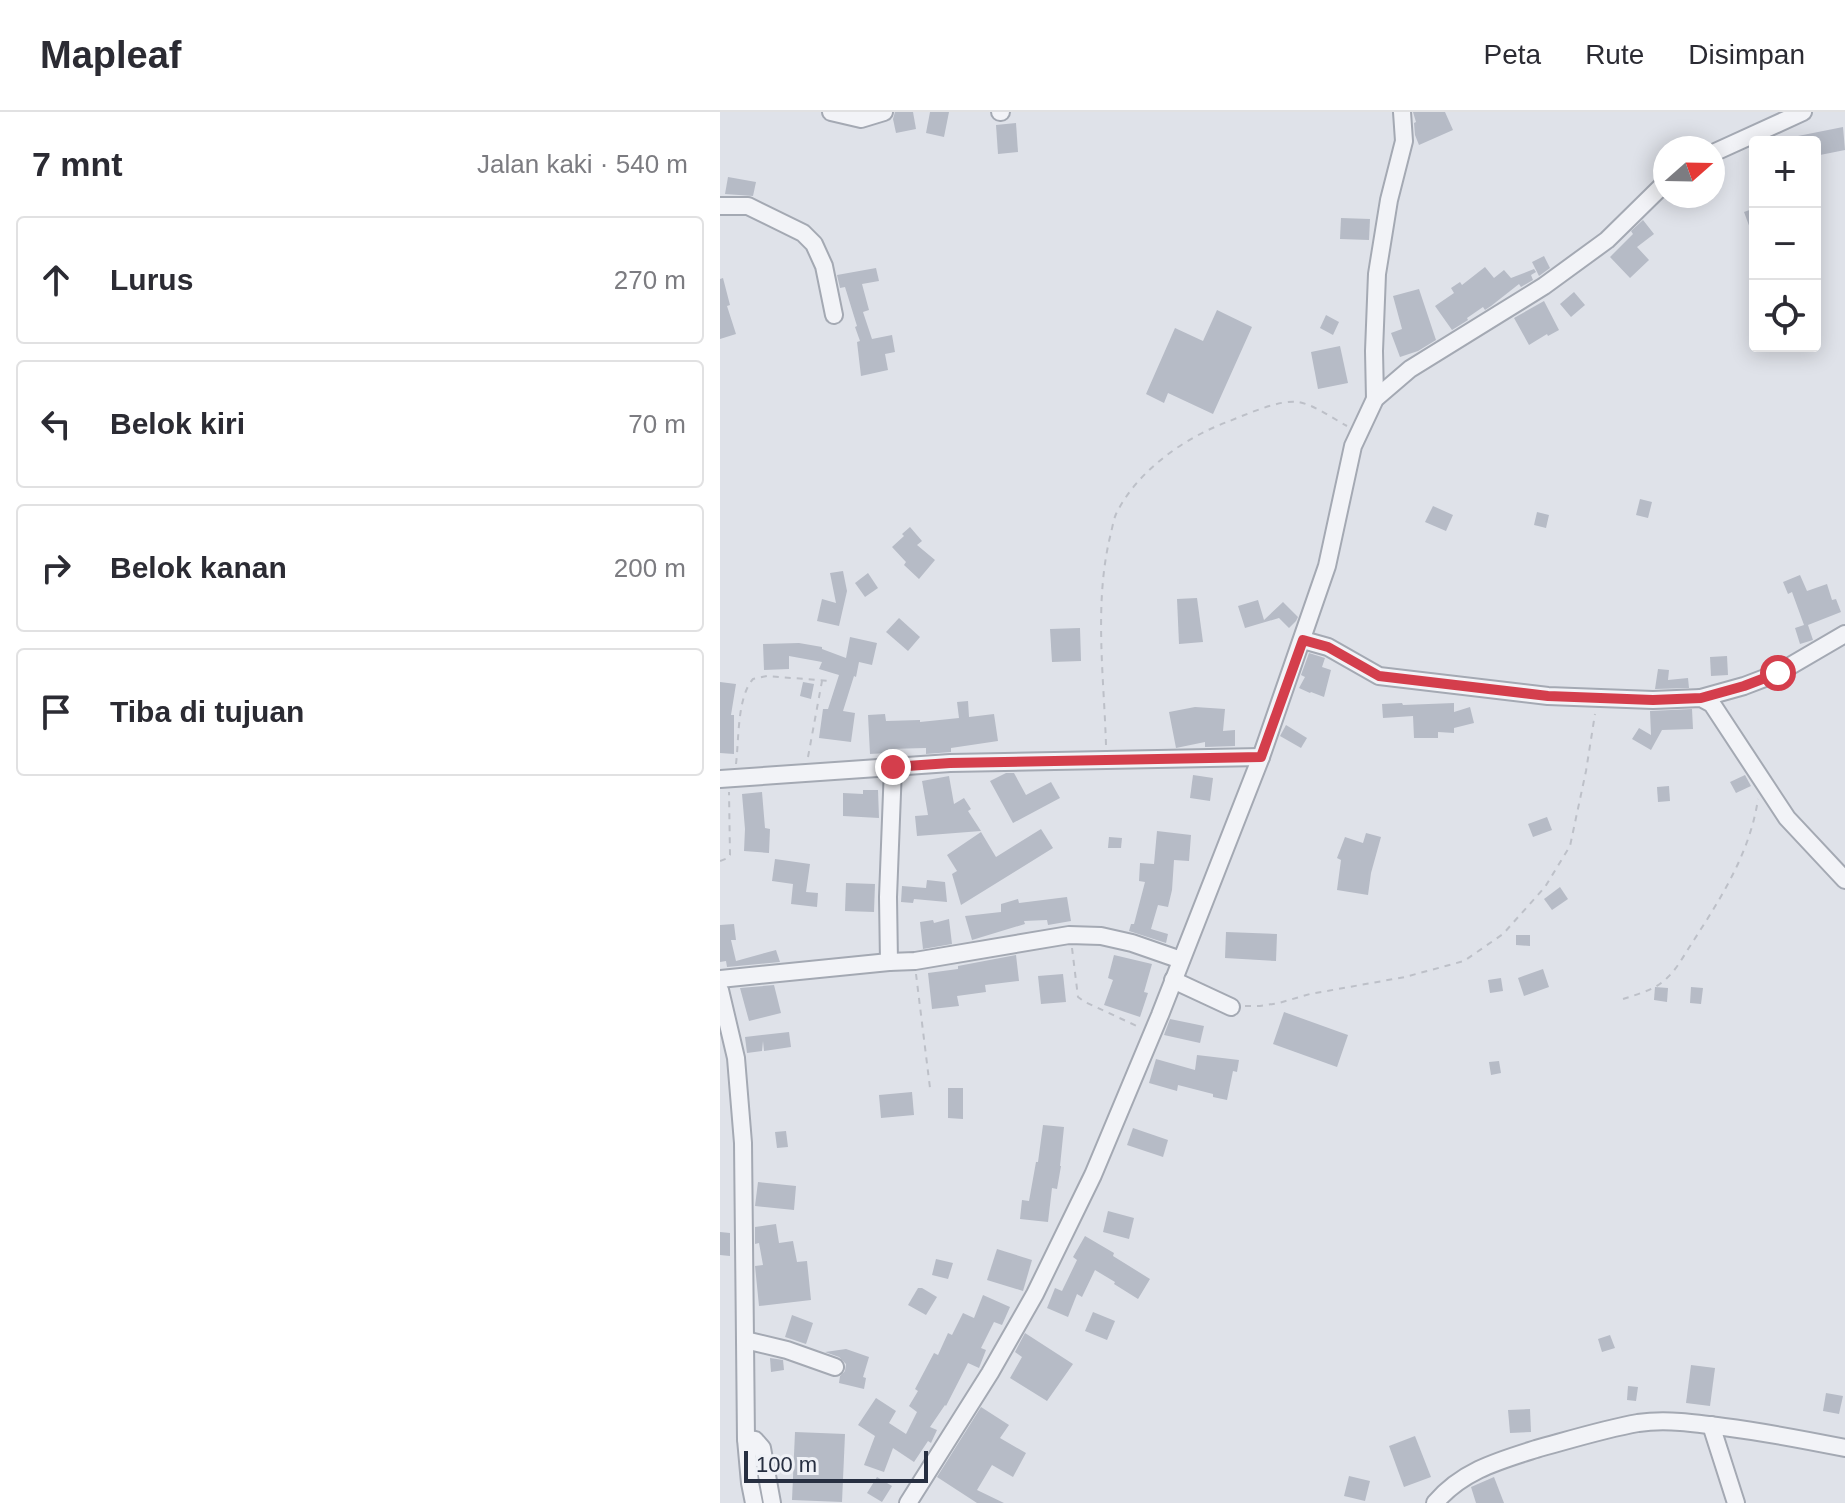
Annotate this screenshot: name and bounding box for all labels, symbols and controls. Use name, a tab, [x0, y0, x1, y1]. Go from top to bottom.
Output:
text: Mapleaf	[40, 34, 181, 76]
text: Peta	[1484, 39, 1541, 70]
text: Rute	[1585, 39, 1644, 70]
text: Disimpan	[1688, 39, 1805, 70]
north arrow	[1653, 136, 1725, 208]
map controls	[1749, 136, 1821, 352]
button: +	[1749, 136, 1821, 208]
text: 7 mnt	[32, 145, 123, 183]
text: Jalan kaki · 540 m	[477, 149, 688, 179]
button: −	[1749, 208, 1821, 280]
icon: ahead	[34, 258, 78, 302]
text: Lurus	[110, 263, 193, 296]
text: 270 m	[614, 265, 686, 295]
button: locate	[1749, 280, 1821, 352]
icon: left	[34, 402, 78, 446]
text: Belok kiri	[110, 407, 245, 440]
text: 70 m	[628, 409, 686, 439]
icon: right	[34, 546, 78, 590]
text: Belok kanan	[110, 551, 287, 584]
text: 200 m	[614, 553, 686, 583]
route start	[1760, 655, 1796, 691]
icon: arrive	[34, 690, 78, 734]
text: Tiba di tujuan	[110, 695, 304, 728]
route end	[875, 749, 911, 785]
scale bar	[744, 1447, 928, 1483]
text: 100 m	[756, 1452, 817, 1477]

